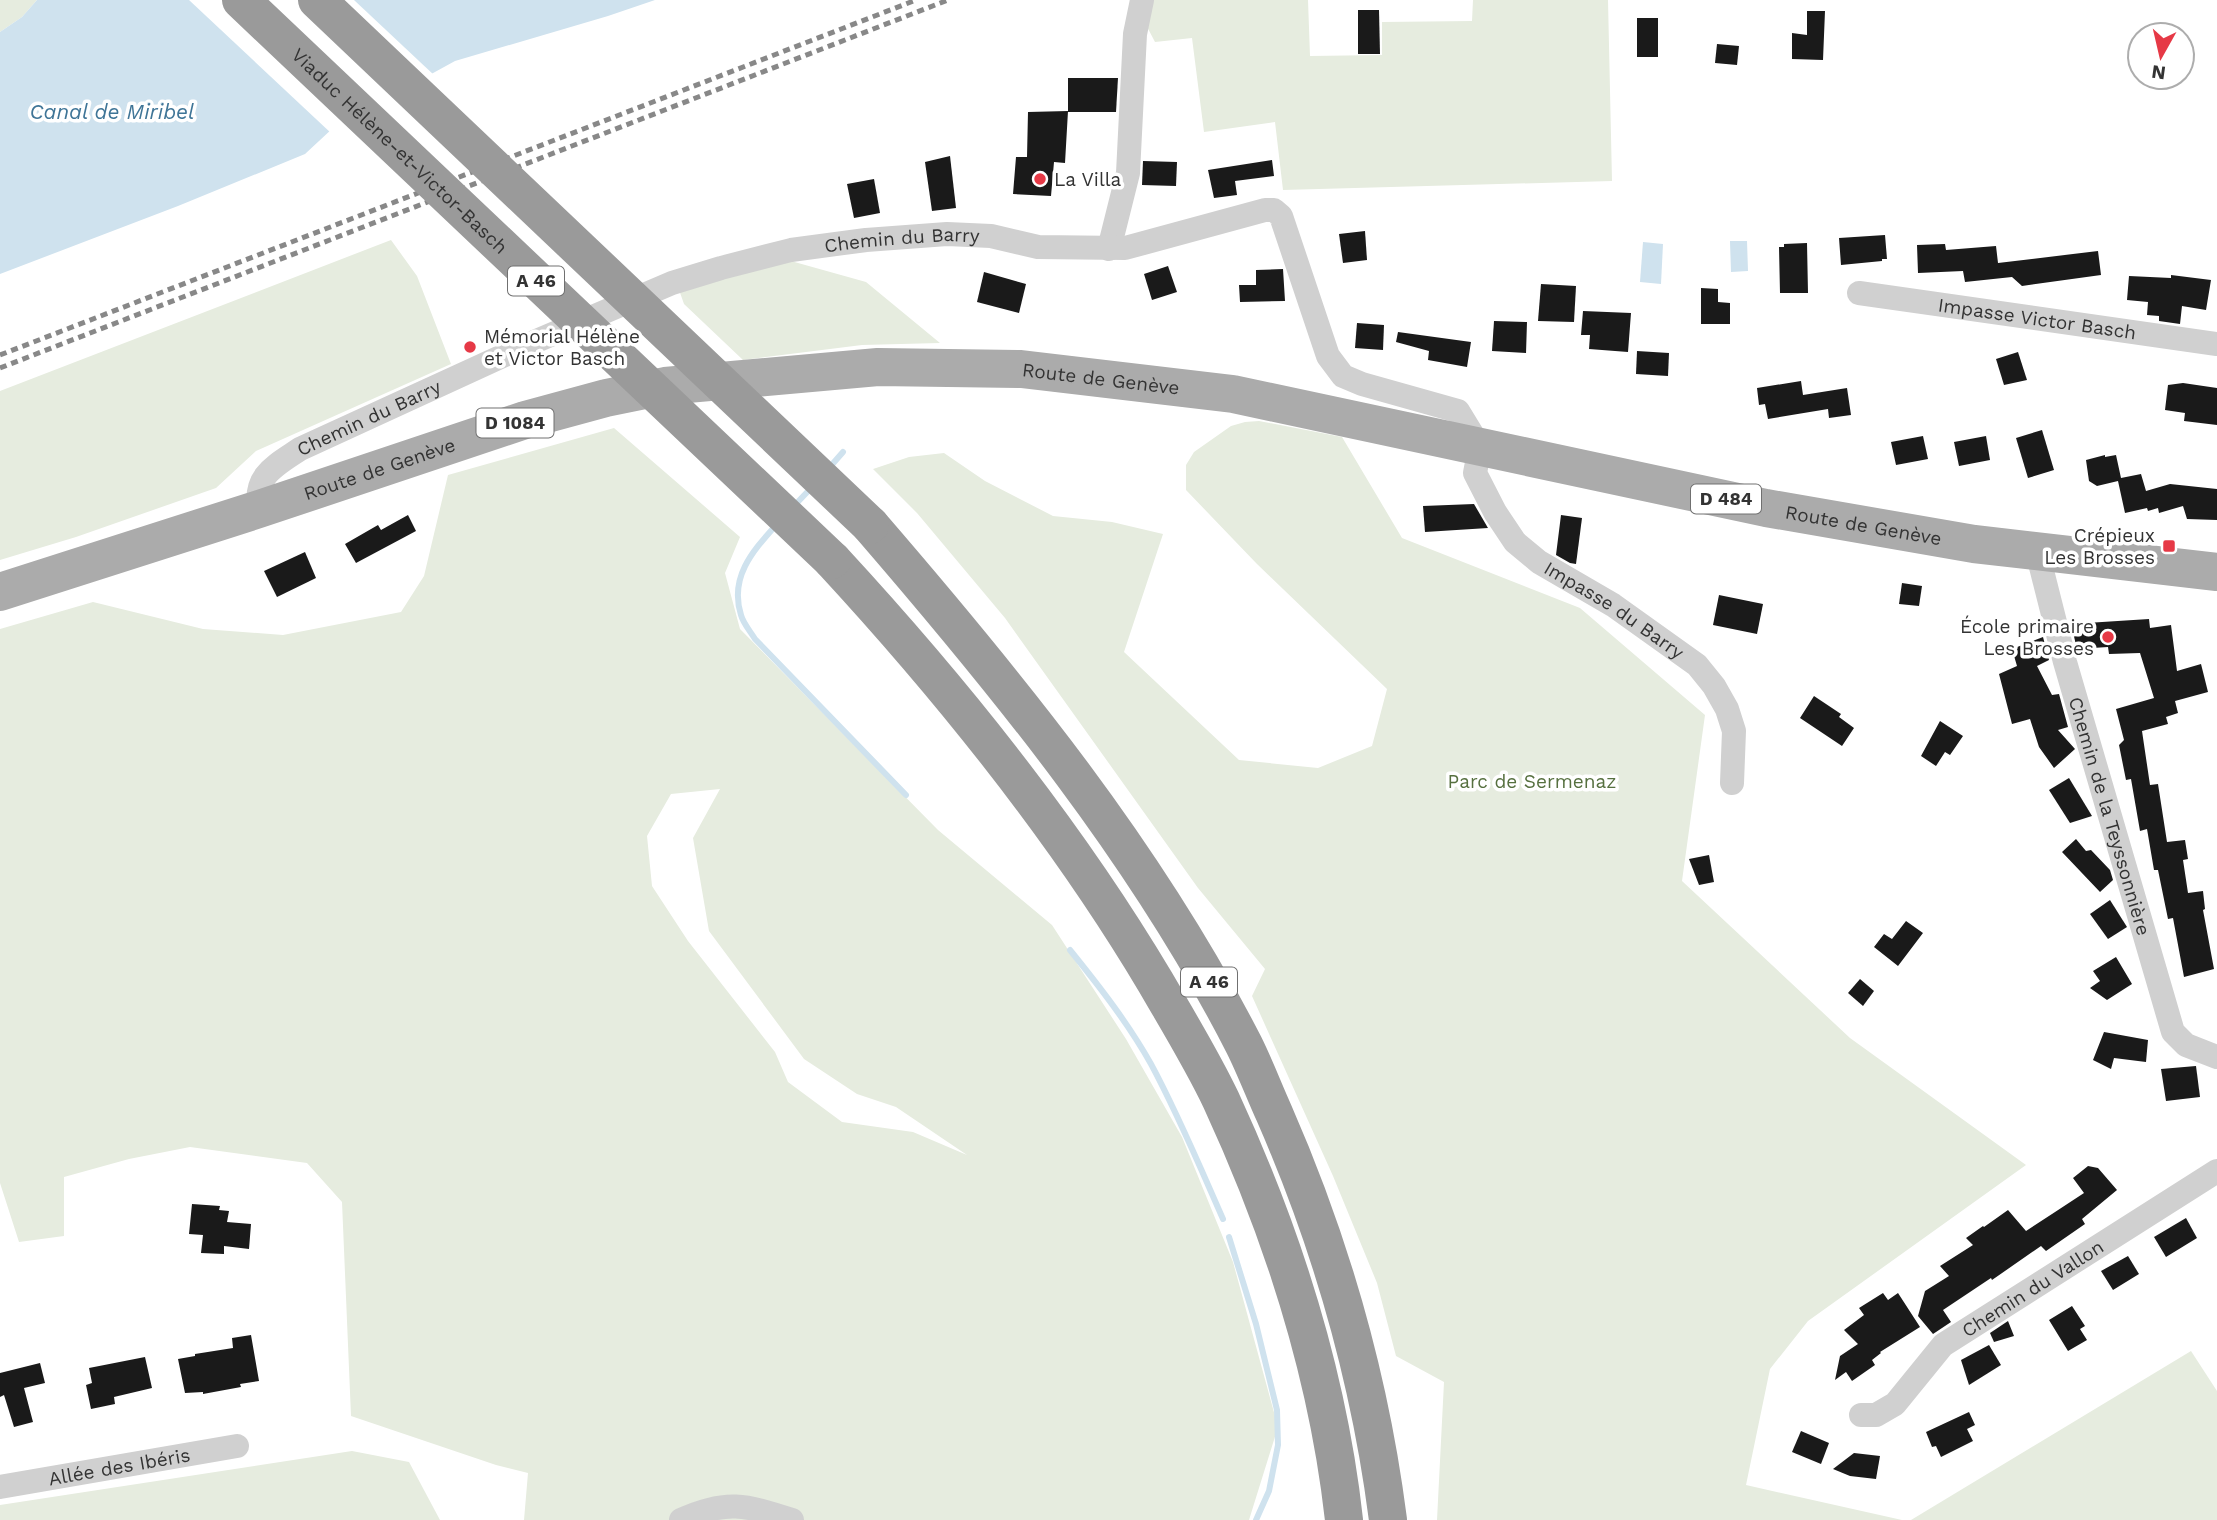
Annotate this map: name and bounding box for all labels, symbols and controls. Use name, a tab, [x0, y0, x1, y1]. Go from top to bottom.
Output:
north arrow	[2126, 21, 2196, 91]
street label: Viaduc Hélène-et-Victor-Basch	[287, 43, 512, 259]
text: N	[2150, 60, 2167, 85]
water label: Canal de Miribel	[30, 99, 194, 124]
place label: La Villa	[1054, 168, 1122, 191]
marker: La Villa	[1032, 171, 1048, 187]
street label: Chemin du Barry	[823, 223, 980, 257]
road number: A 46	[508, 267, 564, 296]
street label: Impasse Victor Basch	[1937, 293, 2138, 344]
place label: Mémorial Hélène et Victor Basch	[484, 325, 640, 370]
marker: Mémorial Hélène et Victor Basch	[462, 339, 478, 355]
street label: Route de Genève	[1021, 358, 1181, 400]
street label: Chemin du Barry	[293, 375, 445, 461]
road number: D 1084	[476, 408, 554, 438]
street label: Route de Genève	[301, 433, 458, 505]
road number: D 484	[1691, 485, 1761, 514]
street label: Route de Genève	[1784, 501, 1943, 550]
place label: Crépieux Les Brosses	[2044, 524, 2155, 569]
marker: Crépieux Les Brosses	[2161, 538, 2177, 554]
street label: Impasse du Barry	[1540, 557, 1689, 664]
place label: École primaire Les Brosses	[1960, 615, 2094, 660]
marker: École primaire Les Brosses	[2100, 629, 2116, 645]
street label: Chemin de la Teyssonnière	[2064, 694, 2155, 938]
park label: Parc de Sermenaz	[1448, 770, 1616, 793]
road number: A 46	[1181, 967, 1237, 996]
street label: Chemin du Vallon	[1958, 1235, 2108, 1342]
street label: Allée des Ibéris	[47, 1443, 192, 1490]

